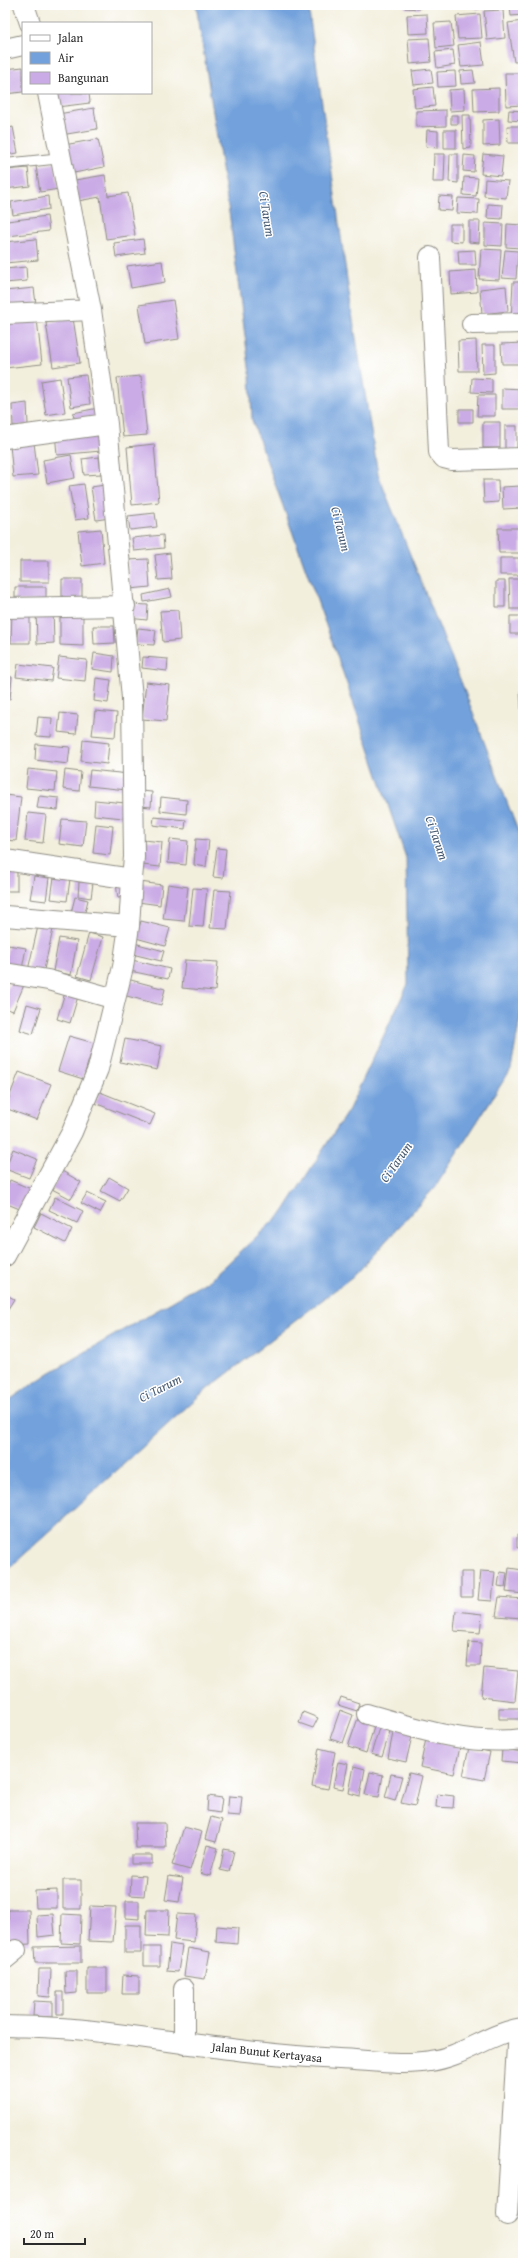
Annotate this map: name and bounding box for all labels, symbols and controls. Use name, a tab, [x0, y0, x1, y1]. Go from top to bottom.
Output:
legend	[22, 22, 152, 94]
text: Jalan	[56, 29, 83, 46]
text: Air	[58, 49, 74, 66]
text: Bangunan	[58, 69, 109, 86]
water label: Ci Tarum	[254, 190, 280, 239]
water label: Ci Tarum	[326, 504, 356, 554]
water label: Ci Tarum	[421, 813, 454, 863]
water label: Ci Tarum	[375, 1137, 417, 1186]
water label: Ci Tarum	[135, 1369, 185, 1407]
street label: Jalan Bunut Kertayasa	[209, 2038, 323, 2066]
scale bar	[24, 2220, 85, 2246]
text: 20 m	[30, 2225, 54, 2242]

